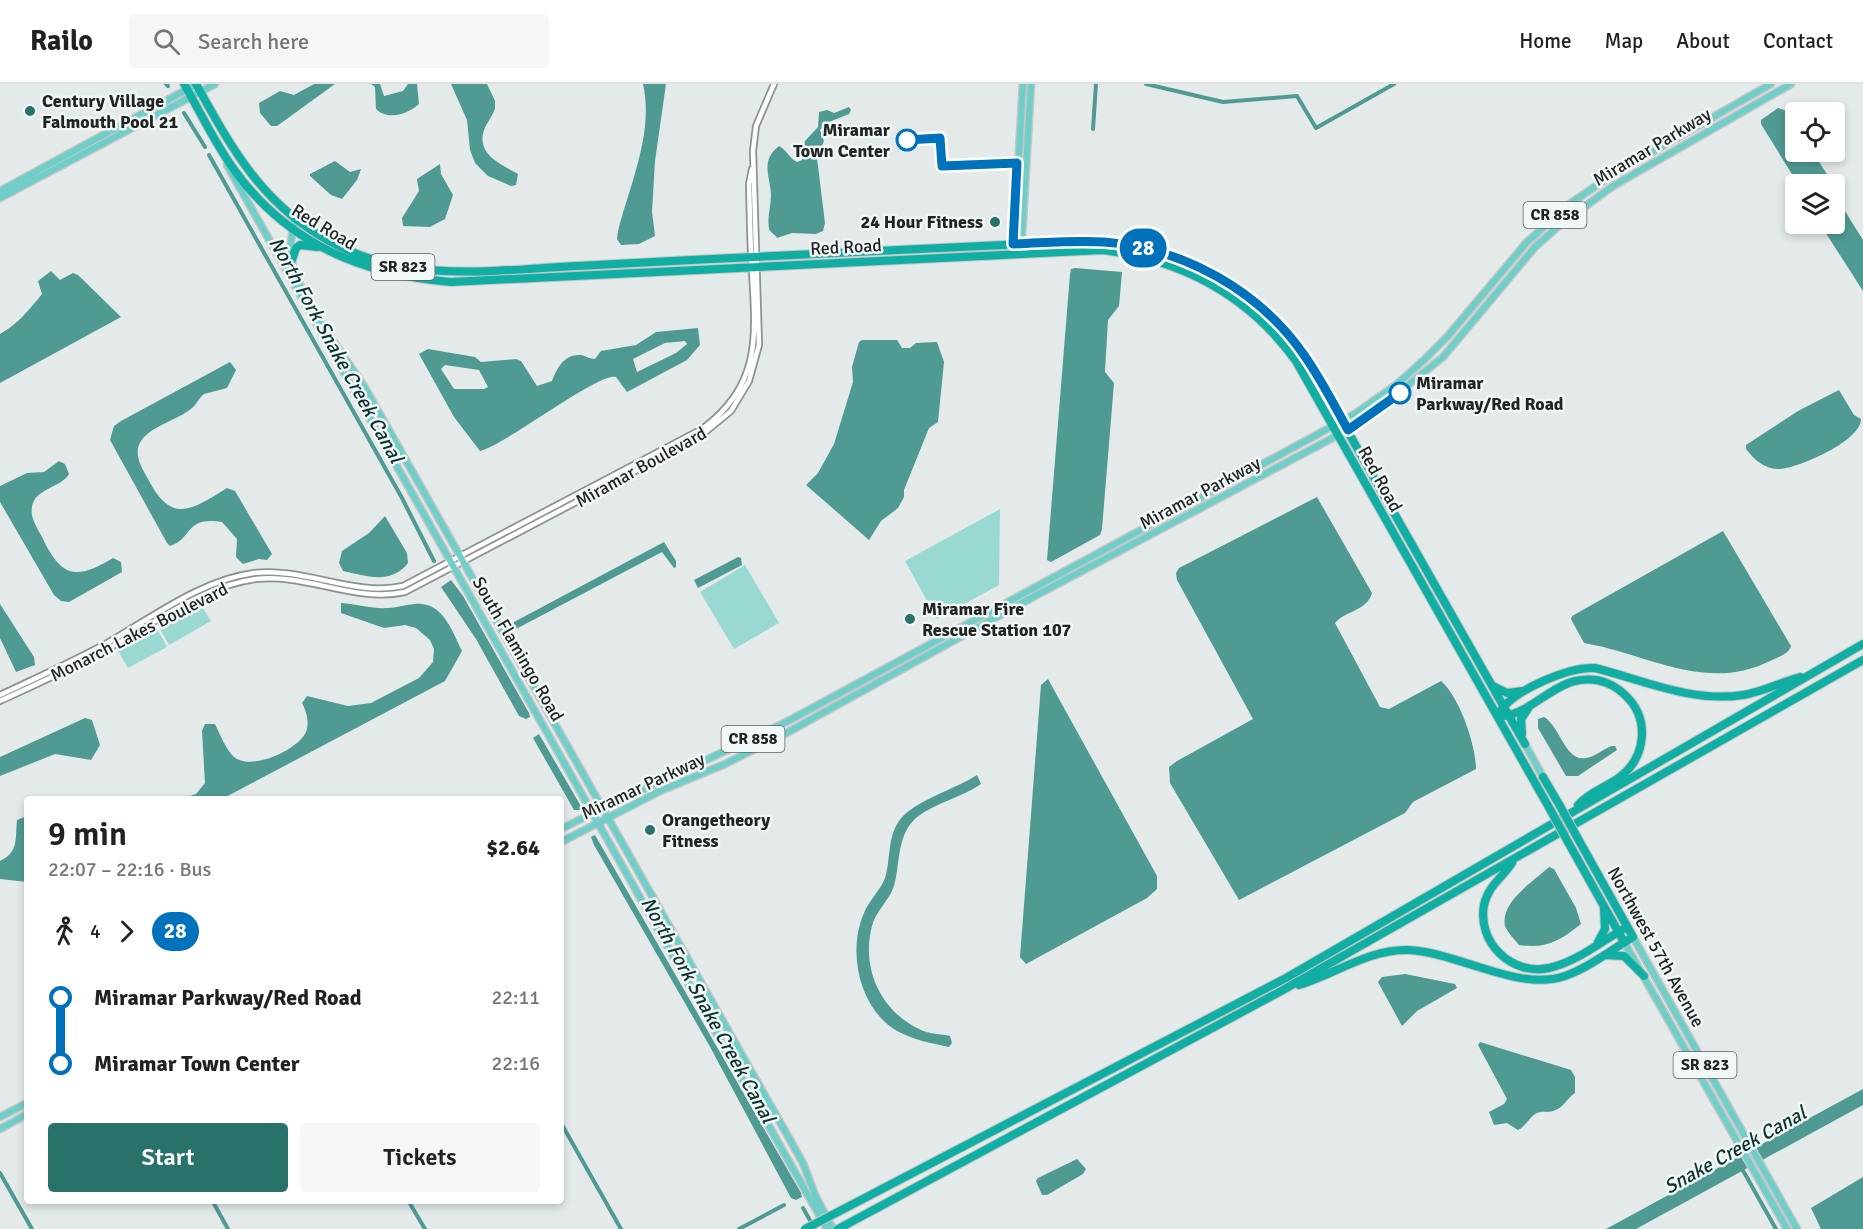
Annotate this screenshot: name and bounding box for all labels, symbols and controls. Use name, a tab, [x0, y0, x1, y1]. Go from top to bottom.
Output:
search box	[129, 14, 549, 68]
text: Railo	[30, 24, 93, 58]
icon: search	[150, 25, 183, 58]
text: Search here	[198, 28, 309, 55]
text: Home	[1519, 28, 1572, 54]
text: Map	[1605, 28, 1643, 54]
text: About	[1676, 28, 1730, 54]
text: Contact	[1763, 28, 1833, 54]
place label: Century Village Falmouth Pool 21	[42, 90, 178, 133]
map controls	[1785, 102, 1845, 234]
button: locate	[1785, 102, 1845, 162]
street label: Miramar Parkway	[1589, 103, 1716, 191]
marker: Century Village Falmouth Pool 21	[23, 104, 37, 118]
place label: Miramar Town Center	[793, 119, 891, 162]
marker: Miramar Town Center	[896, 129, 918, 151]
button: layers	[1785, 174, 1845, 234]
street label: Red Road	[288, 199, 360, 255]
road number: CR 858	[1524, 202, 1586, 228]
place label: 24 Hour Fitness	[860, 211, 983, 233]
marker: 24 Hour Fitness	[988, 215, 1002, 229]
line badge: 28	[1116, 228, 1170, 268]
water label: North Fork Snake Creek Canal	[263, 232, 410, 469]
street label: Red Road	[810, 234, 882, 260]
text: 28	[1132, 235, 1154, 261]
road number: SR 823	[372, 254, 434, 280]
place label: Miramar Parkway/Red Road	[1416, 372, 1564, 415]
marker: Miramar Parkway/Red Road	[1389, 382, 1411, 404]
street label: Miramar Boulevard	[572, 422, 710, 512]
street label: Red Road	[1353, 442, 1407, 516]
street label: Miramar Parkway	[1136, 452, 1265, 534]
street label: South Flamingo Road	[468, 573, 568, 725]
street label: Monarch Lakes Boulevard	[46, 578, 232, 686]
place label: Miramar Fire Rescue Station 107	[922, 598, 1072, 641]
marker: Miramar Fire Rescue Station 107	[903, 612, 917, 626]
road number: CR 858	[722, 726, 784, 752]
street label: Miramar Parkway	[578, 748, 709, 824]
place label: Orangetheory Fitness	[662, 809, 770, 852]
text: 9 min	[48, 814, 127, 855]
marker: Orangetheory Fitness	[643, 823, 657, 837]
text: $2.64	[486, 834, 540, 861]
text: 22:07 – 22:16 · Bus	[48, 857, 211, 882]
street label: Northwest 57th Avenue	[1603, 863, 1709, 1031]
water label: North Fork Snake Creek Canal	[635, 892, 782, 1129]
icon: walk	[48, 915, 81, 948]
icon: forward	[110, 915, 143, 948]
text: 28	[164, 918, 187, 944]
text: 4	[90, 919, 101, 944]
text: Miramar Parkway/Red Road	[94, 984, 362, 1011]
text: 22:11	[491, 985, 540, 1010]
text: Miramar Town Center	[94, 1050, 300, 1077]
text: 22:16	[491, 1051, 540, 1076]
road number: SR 823	[1674, 1052, 1736, 1078]
water label: Snake Creek Canal	[1660, 1100, 1812, 1199]
button: Start	[48, 1123, 288, 1192]
button: Tickets	[300, 1123, 540, 1192]

